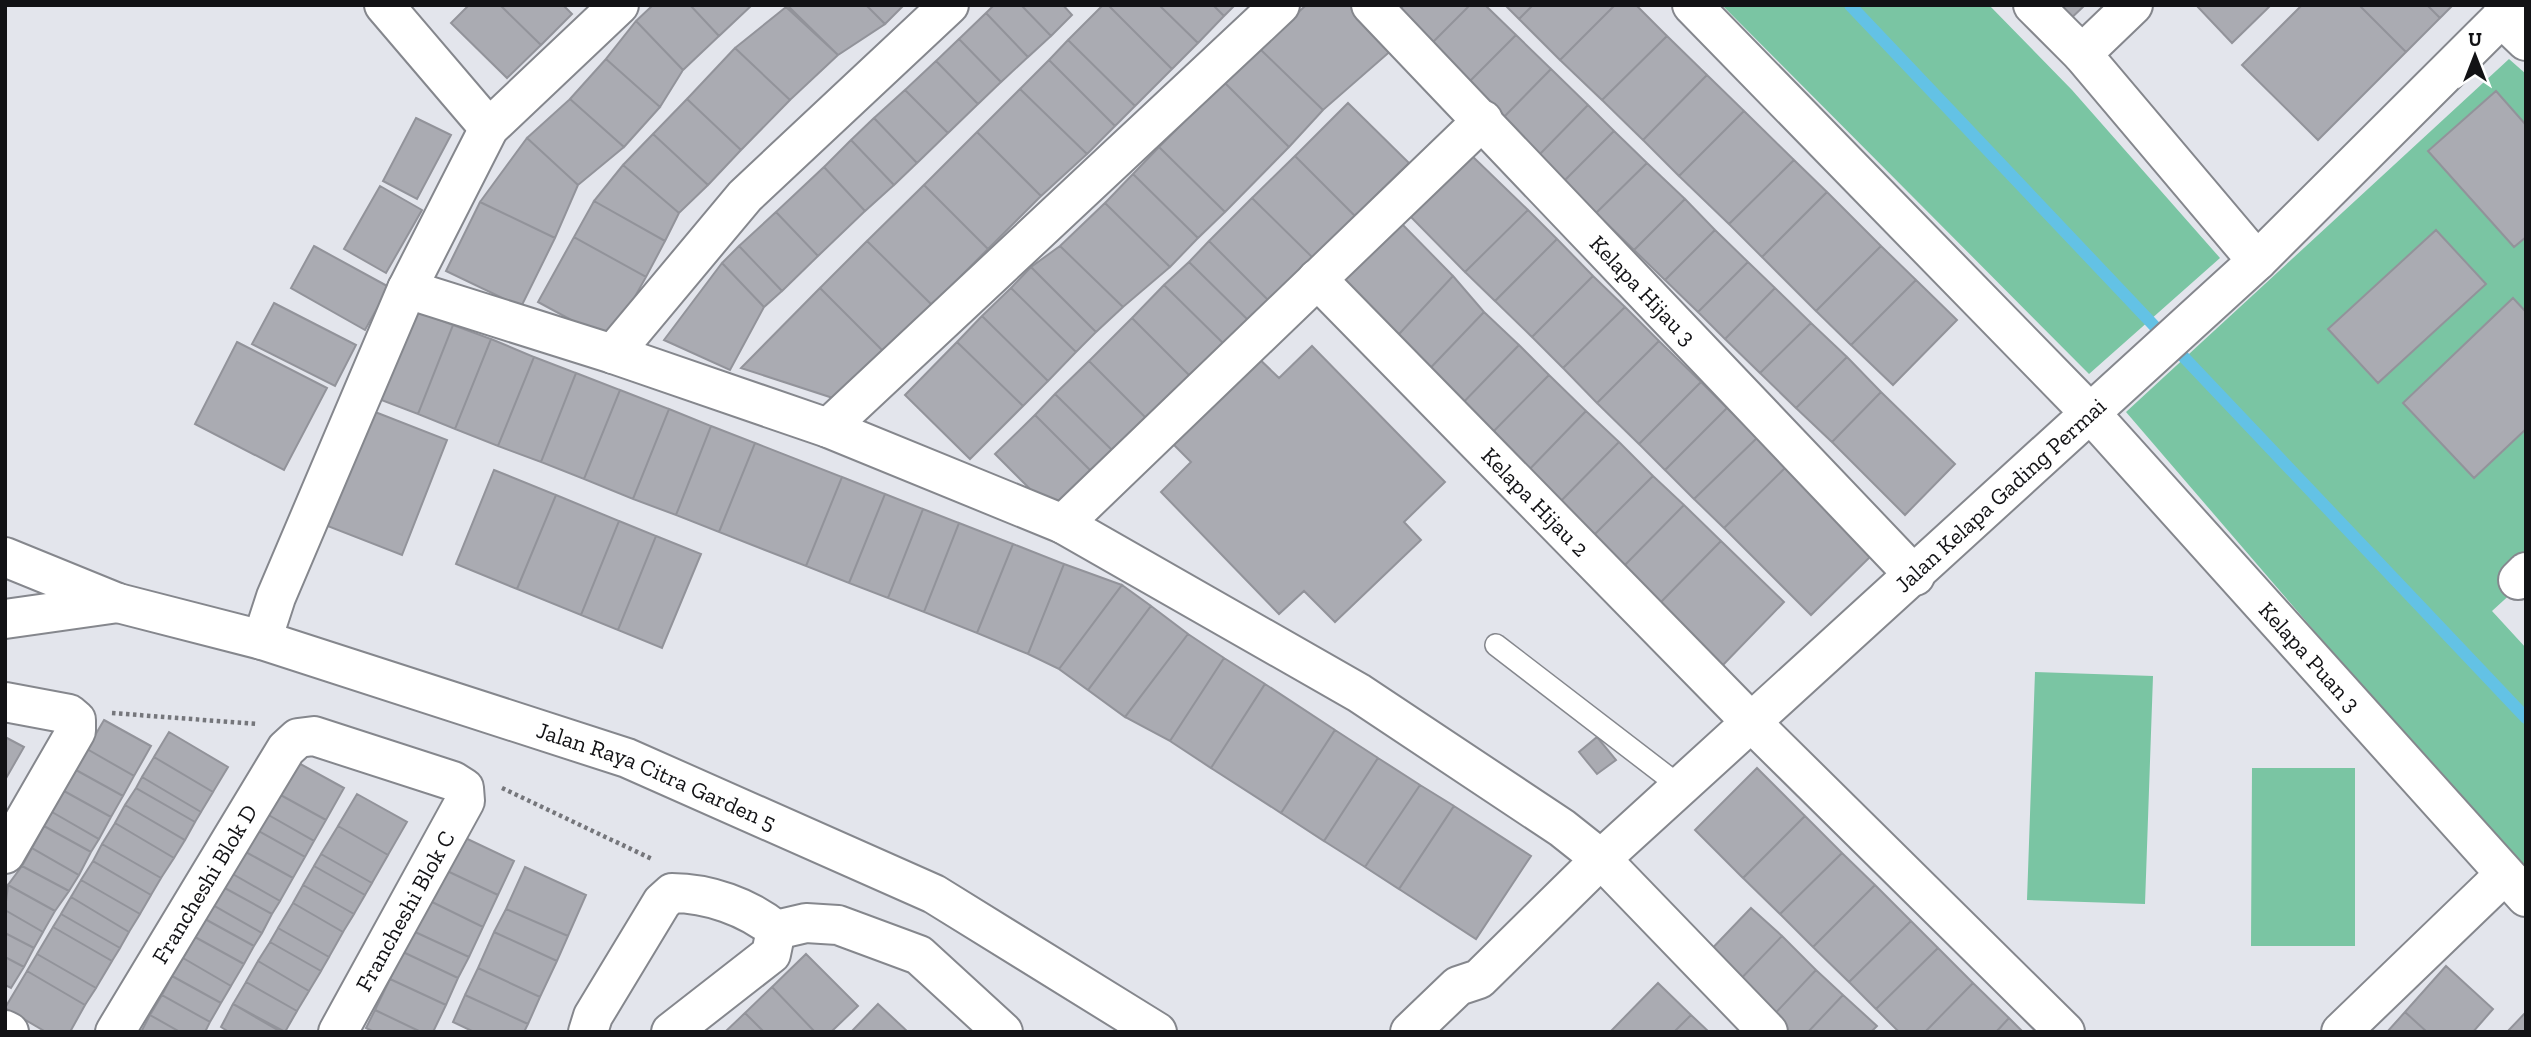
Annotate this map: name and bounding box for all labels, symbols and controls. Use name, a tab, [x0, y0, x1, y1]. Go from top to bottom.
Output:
north arrow	[2440, 21, 2510, 91]
text: U	[2468, 28, 2482, 51]
street label: Kelapa Hijau 3	[1584, 229, 1702, 351]
street label: Jalan Kelapa Gading Permai	[1889, 392, 2112, 598]
street label: Kelapa Hijau 2	[1476, 441, 1595, 562]
street label: Kelapa Puan 3	[2253, 596, 2366, 717]
street label: Jalan Raya Citra Garden 5	[533, 716, 780, 836]
street label: Francheshi Blok D	[146, 799, 263, 969]
street label: Francheshi Blok C	[349, 826, 461, 996]

